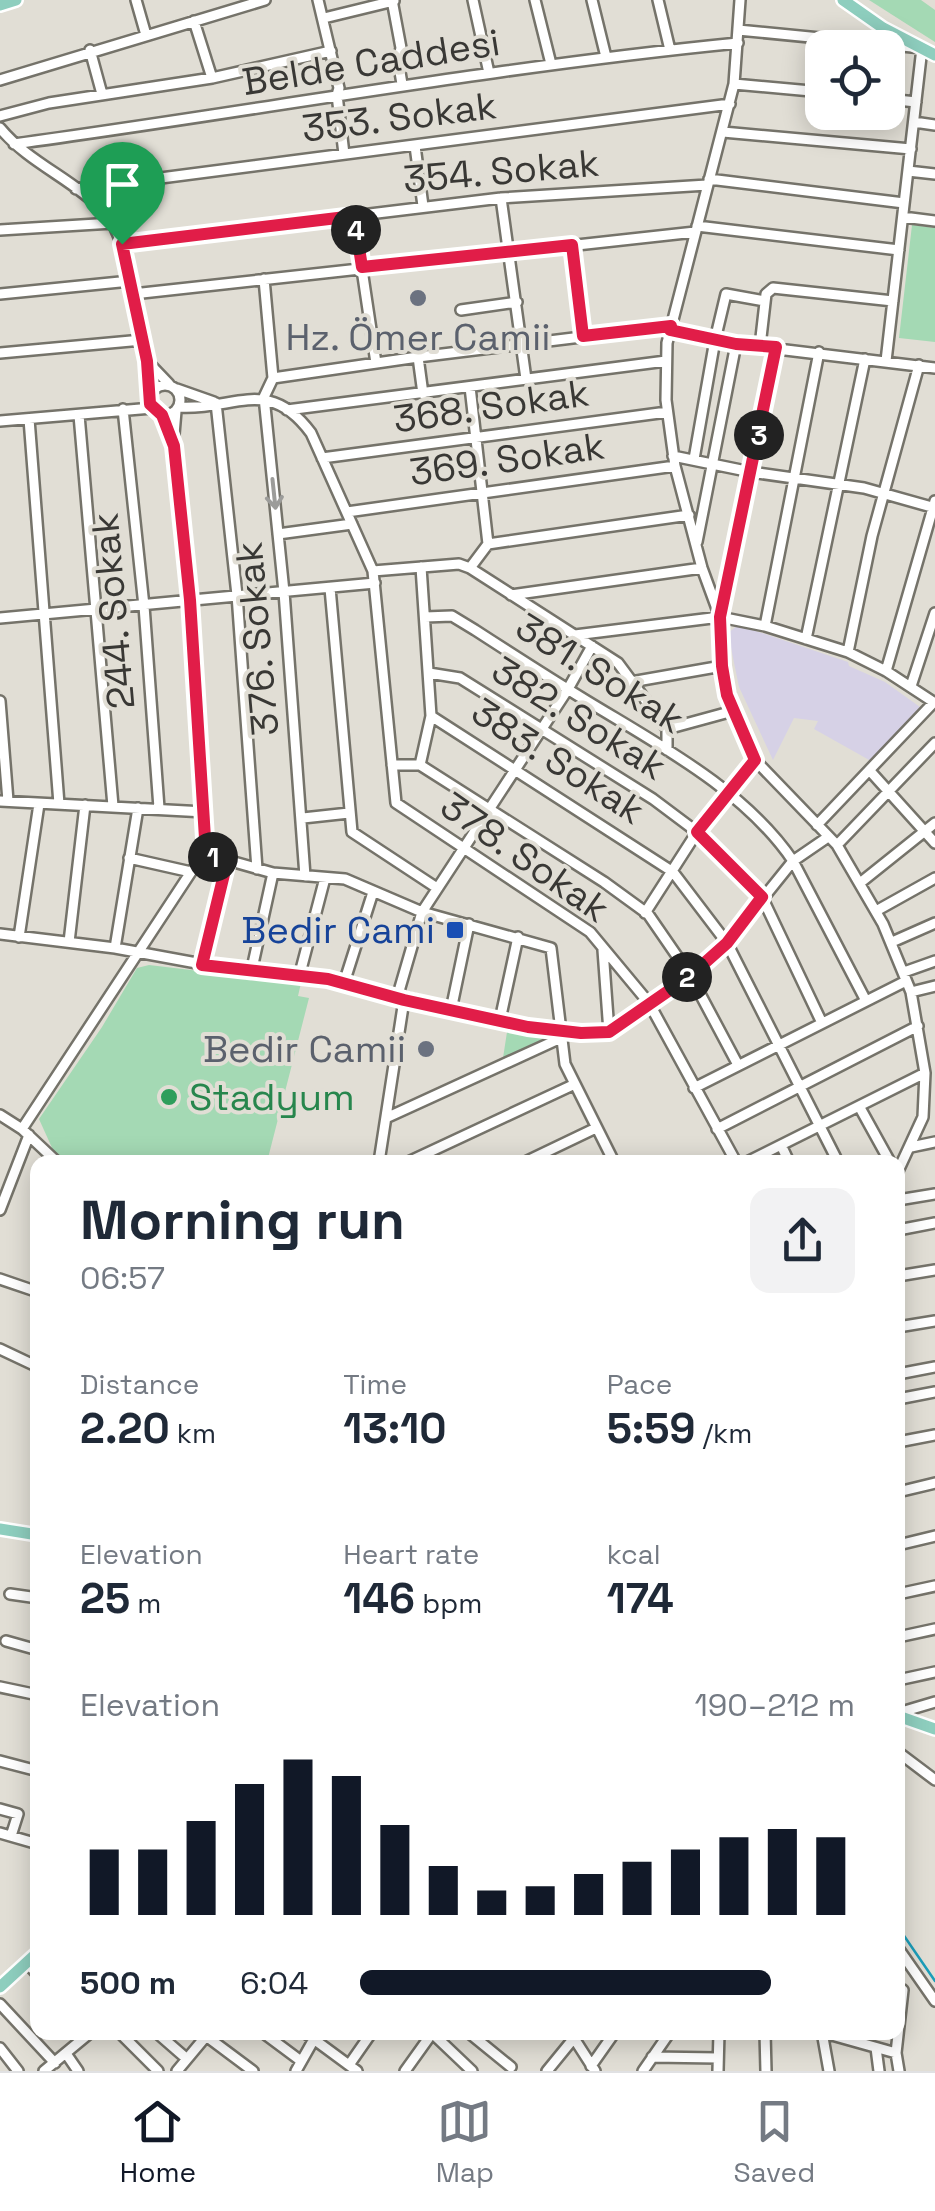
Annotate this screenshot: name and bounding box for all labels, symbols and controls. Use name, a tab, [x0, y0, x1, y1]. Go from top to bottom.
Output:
street label: Belde Caddesi	[239, 18, 503, 106]
map controls	[805, 30, 905, 130]
button: locate	[805, 30, 905, 130]
street label: 353. Sokak	[299, 81, 499, 153]
street label: 354. Sokak	[401, 139, 601, 203]
pin	[80, 142, 165, 245]
icon: arrive	[95, 157, 150, 212]
pin: 4	[331, 205, 381, 255]
text: 4	[347, 212, 365, 248]
marker: Hz. Ömer Camii	[407, 287, 429, 309]
place label: Hz. Ömer Camii	[285, 313, 551, 361]
street label: 368. Sokak	[390, 369, 592, 443]
pin: 3	[734, 410, 784, 460]
text: 3	[750, 417, 768, 453]
street label: 369. Sokak	[406, 422, 608, 496]
one-way arrow	[265, 477, 284, 510]
street label: 244. Sokak	[81, 511, 145, 711]
street label: 376. Sokak	[225, 540, 289, 738]
street label: 381. Sokak	[507, 602, 693, 744]
street label: 382. Sokak	[483, 646, 675, 790]
street label: 383. Sokak	[462, 687, 654, 835]
street label: 378. Sokak	[431, 781, 619, 933]
pin: 1	[188, 832, 238, 882]
text: 1	[207, 839, 219, 875]
place label: Bedir Cami	[241, 906, 435, 954]
marker: Bedir Cami	[444, 919, 466, 941]
pin: 2	[662, 952, 712, 1002]
text: 2	[679, 959, 695, 995]
place label: Bedir Camii	[203, 1025, 406, 1073]
marker: Bedir Camii	[415, 1038, 437, 1060]
place label: Stadyum	[189, 1073, 355, 1121]
marker: Stadyum	[158, 1086, 180, 1108]
text: Morning run	[80, 1185, 405, 1255]
button: share	[750, 1188, 855, 1293]
text: 06:57	[80, 1258, 165, 1298]
text: Distance	[80, 1366, 199, 1402]
text: Time	[343, 1366, 407, 1402]
text: Pace	[607, 1366, 672, 1402]
text: 2.20	[80, 1402, 170, 1455]
text: 13:10	[343, 1402, 447, 1455]
text: 5:59	[607, 1402, 696, 1455]
text: km	[170, 1415, 216, 1451]
text: /km	[696, 1415, 752, 1451]
text: Elevation	[80, 1536, 203, 1572]
text: Heart rate	[343, 1536, 479, 1572]
text: kcal	[607, 1536, 661, 1572]
text: 25	[80, 1572, 130, 1625]
text: 146	[343, 1572, 415, 1625]
text: 174	[607, 1572, 674, 1625]
text: m	[130, 1585, 161, 1621]
text: bpm	[415, 1585, 482, 1621]
text: Elevation	[80, 1685, 220, 1725]
text: 190–212 m	[694, 1685, 855, 1725]
text: 500 m	[80, 1963, 176, 2003]
text: 6:04	[240, 1963, 308, 2003]
tab: Home	[120, 2094, 196, 2190]
tab: Map	[436, 2094, 494, 2190]
tab: Saved	[734, 2094, 815, 2190]

